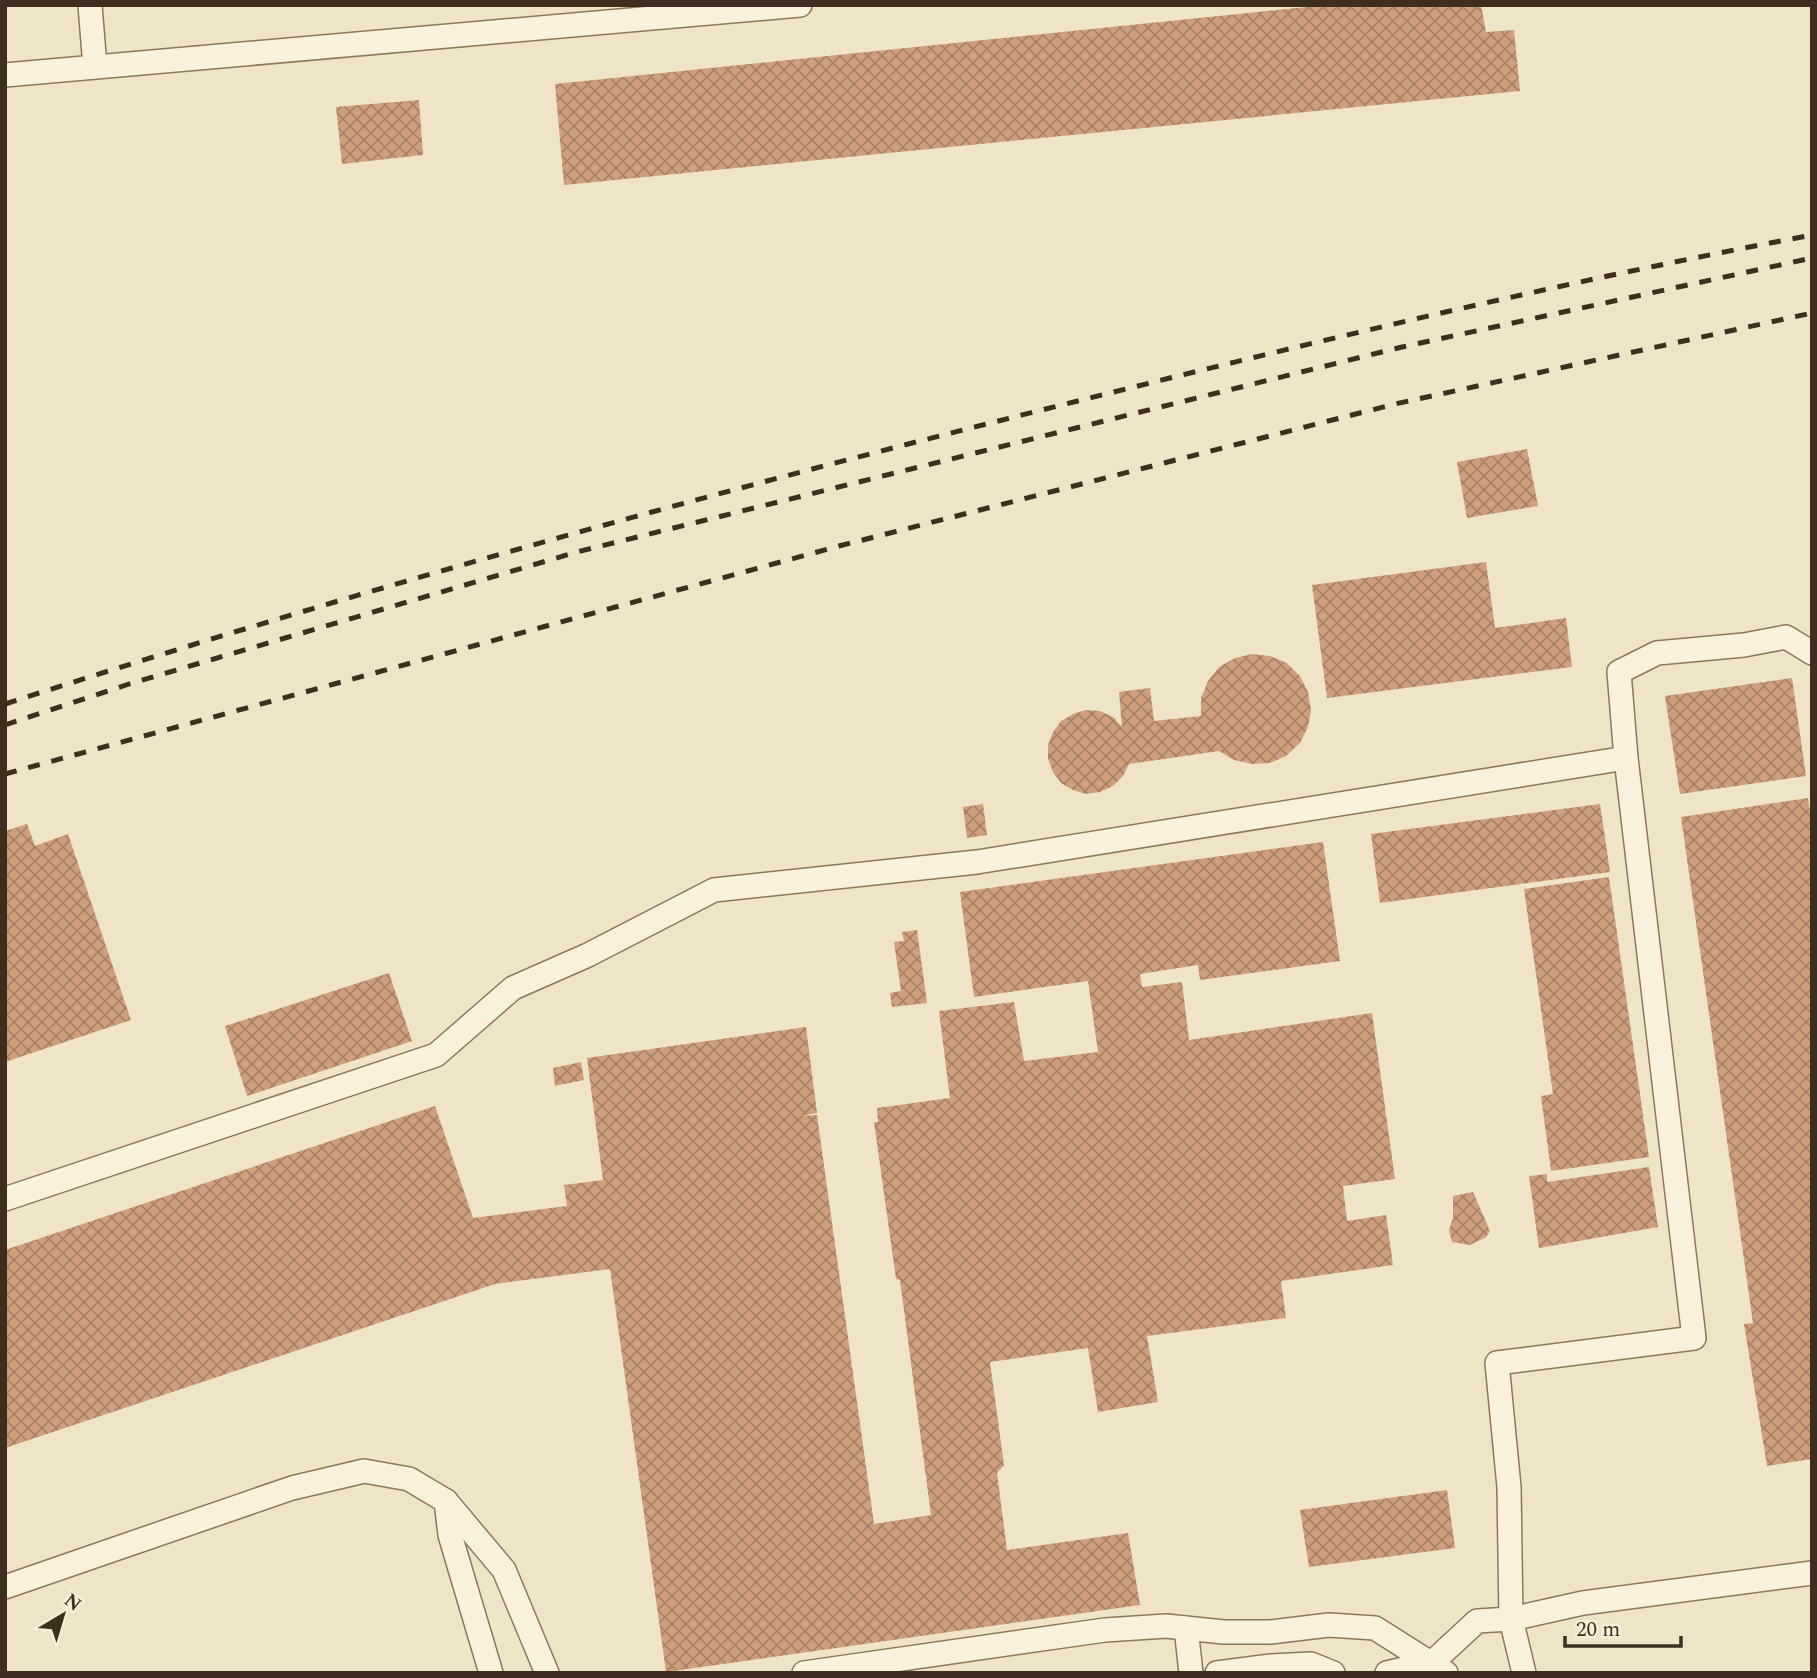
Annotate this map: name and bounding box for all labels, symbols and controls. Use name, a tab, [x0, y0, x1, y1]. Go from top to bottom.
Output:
north arrow	[28, 1580, 98, 1650]
text: N	[58, 1587, 88, 1619]
scale bar	[1565, 1604, 1680, 1648]
text: 20 m	[1576, 1614, 1620, 1646]

